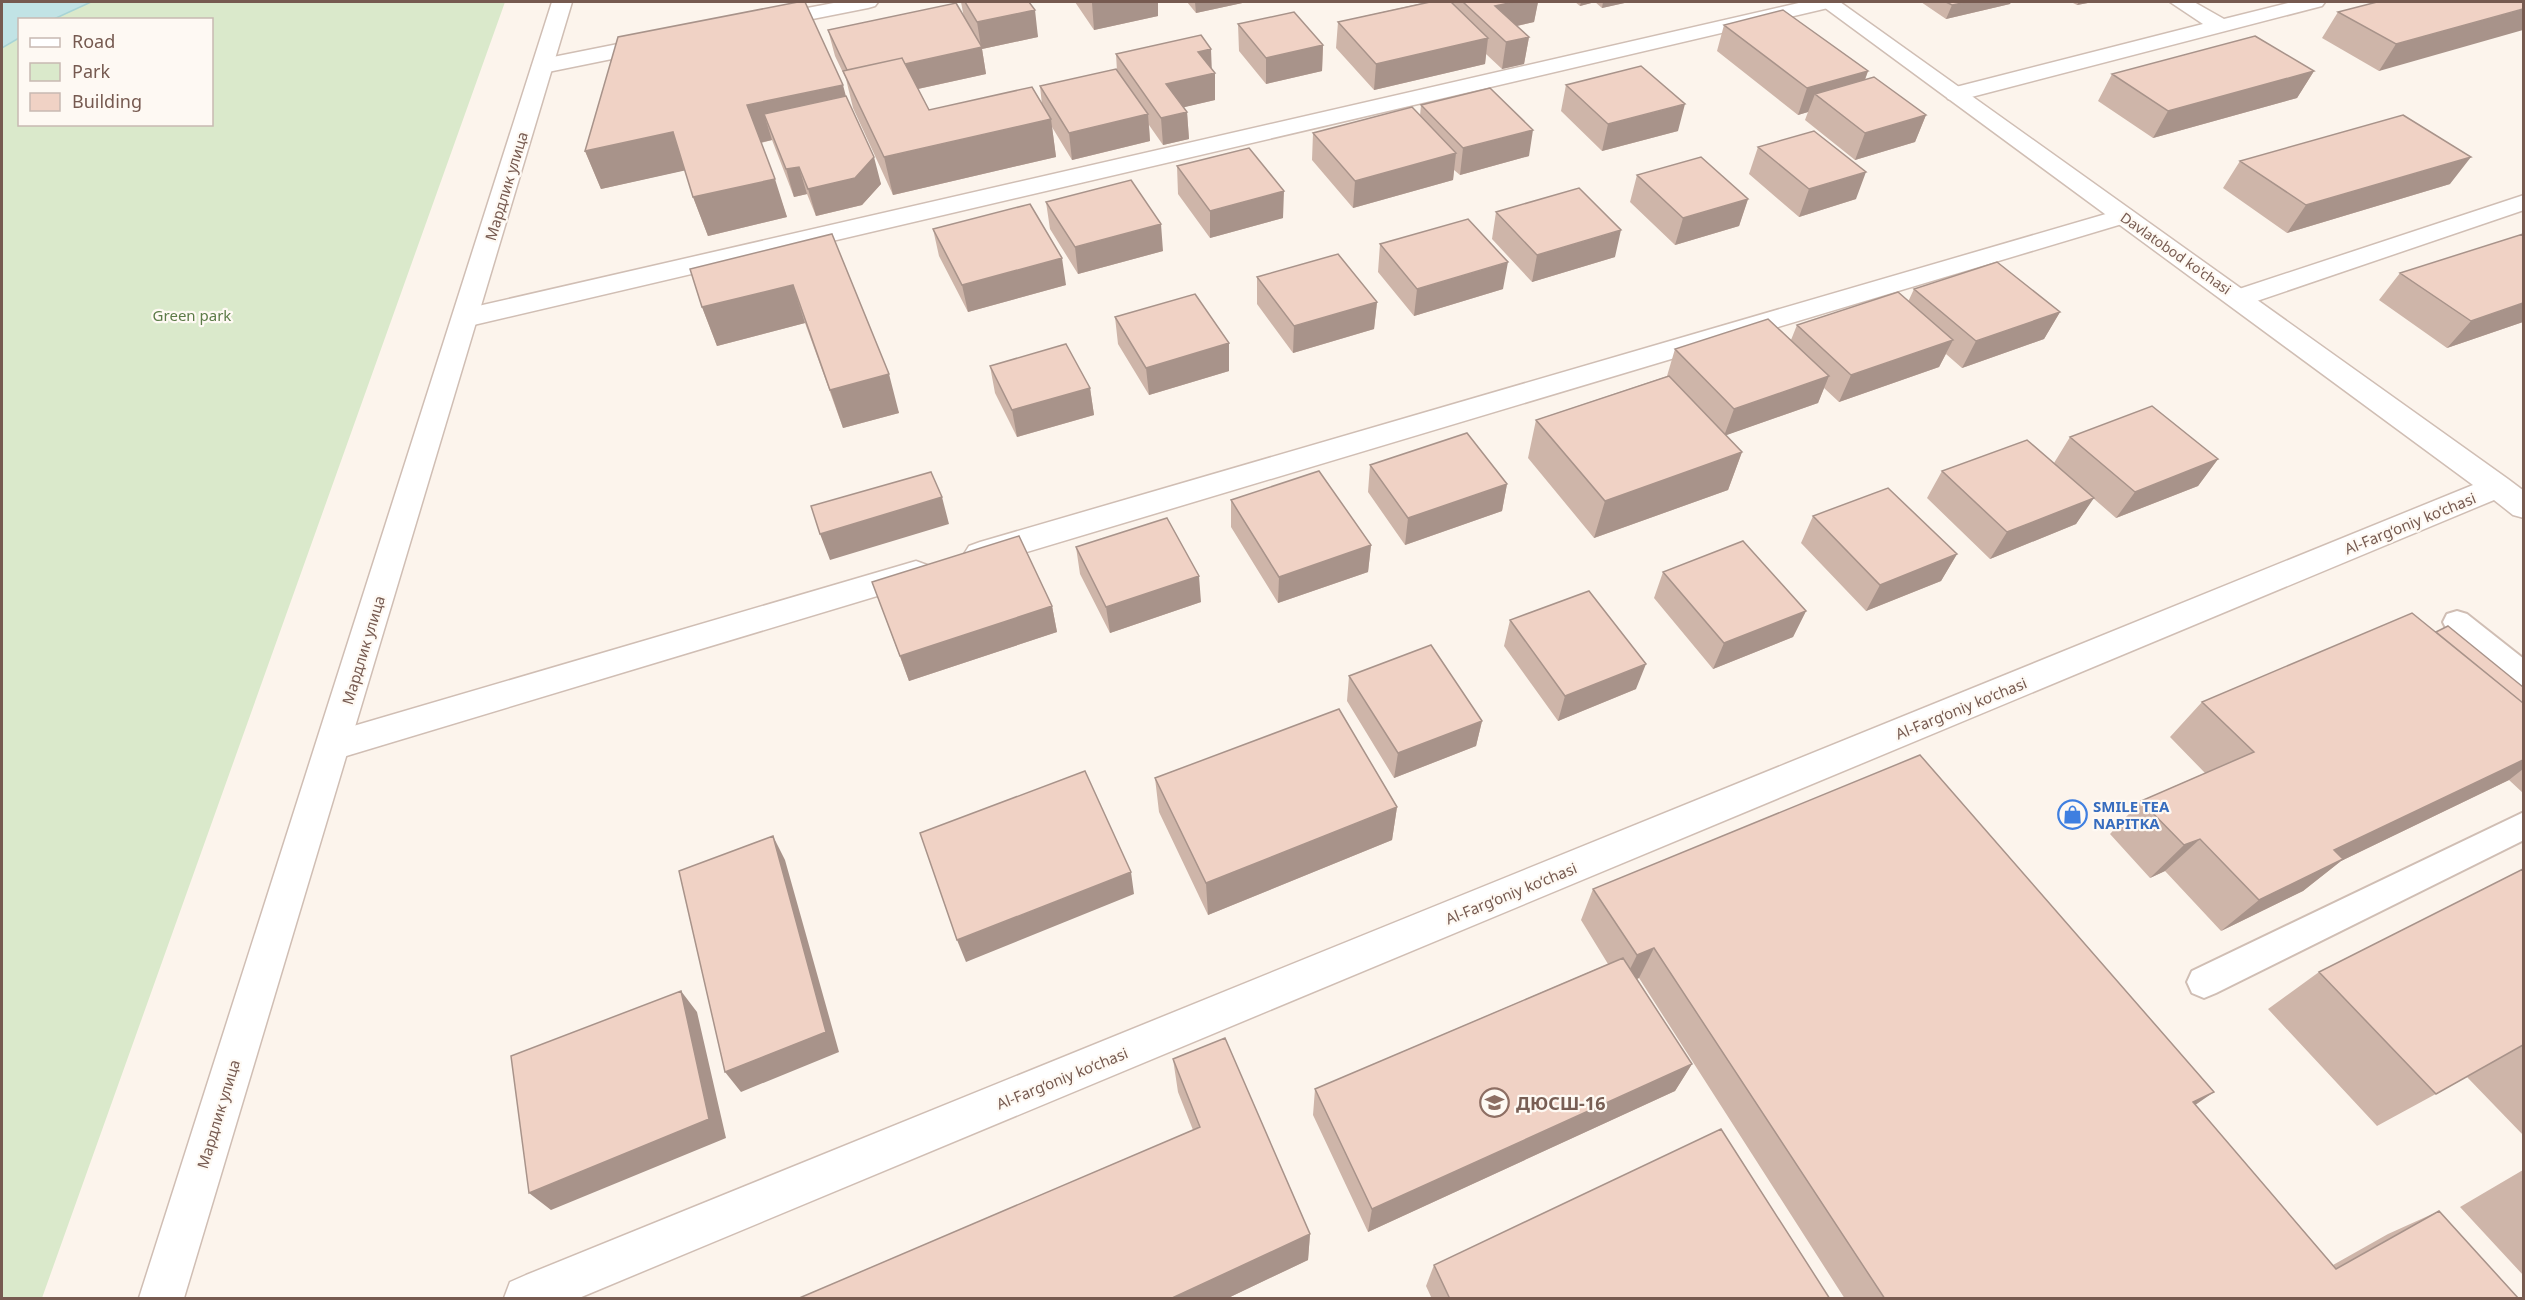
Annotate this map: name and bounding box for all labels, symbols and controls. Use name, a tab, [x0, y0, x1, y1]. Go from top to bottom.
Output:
legend	[18, 18, 213, 126]
text: Road	[72, 29, 115, 53]
text: Park	[72, 59, 110, 83]
text: Building	[72, 89, 142, 113]
street label: Мардлик улица	[480, 129, 532, 243]
street label: Davlatobod ko'chasi	[2117, 208, 2235, 298]
park label: Green park	[153, 305, 231, 325]
street label: Al-Farg‘oniy ko‘chasi	[2341, 488, 2479, 558]
street label: Мардлик улица	[337, 593, 389, 707]
street label: Al-Farg‘oniy ko‘chasi	[1892, 673, 2030, 743]
place label: SMILE TEA NAPITKA	[2093, 796, 2170, 833]
shop icon: SMILE TEA NAPITKA	[2056, 799, 2088, 831]
street label: Al-Farg‘oniy ko‘chasi	[1442, 858, 1580, 928]
street label: Al-Farg‘oniy ko‘chasi	[993, 1043, 1131, 1113]
street label: Мардлик улица	[192, 1057, 244, 1171]
school or university icon: ДЮСШ-16	[1479, 1087, 1511, 1119]
place label: ДЮСШ-16	[1516, 1091, 1605, 1115]

